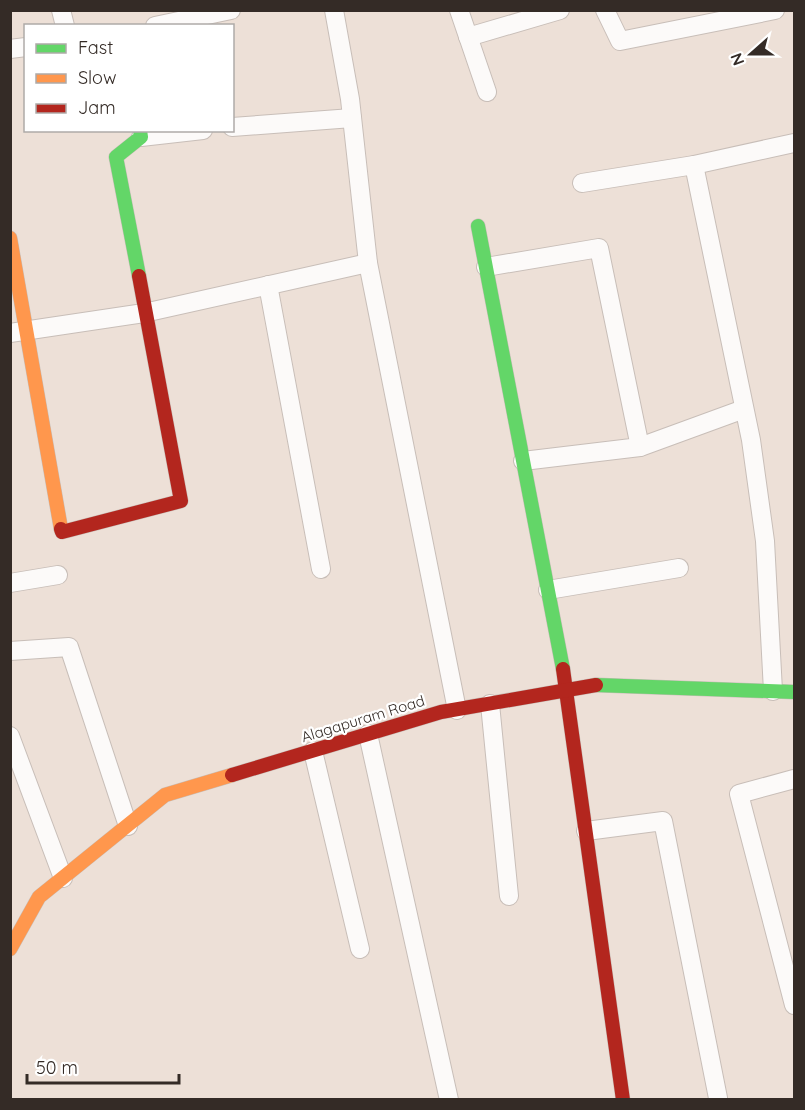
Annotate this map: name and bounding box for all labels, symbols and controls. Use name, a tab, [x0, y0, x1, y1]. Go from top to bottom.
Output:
legend	[24, 24, 234, 132]
north arrow	[721, 24, 781, 84]
text: Fast	[78, 36, 113, 59]
text: N	[726, 50, 748, 68]
text: Slow	[78, 66, 116, 89]
text: Jam	[78, 96, 116, 119]
street label: Alagapuram Road	[299, 691, 427, 746]
scale bar	[27, 1047, 178, 1085]
text: 50 m	[36, 1056, 78, 1079]

